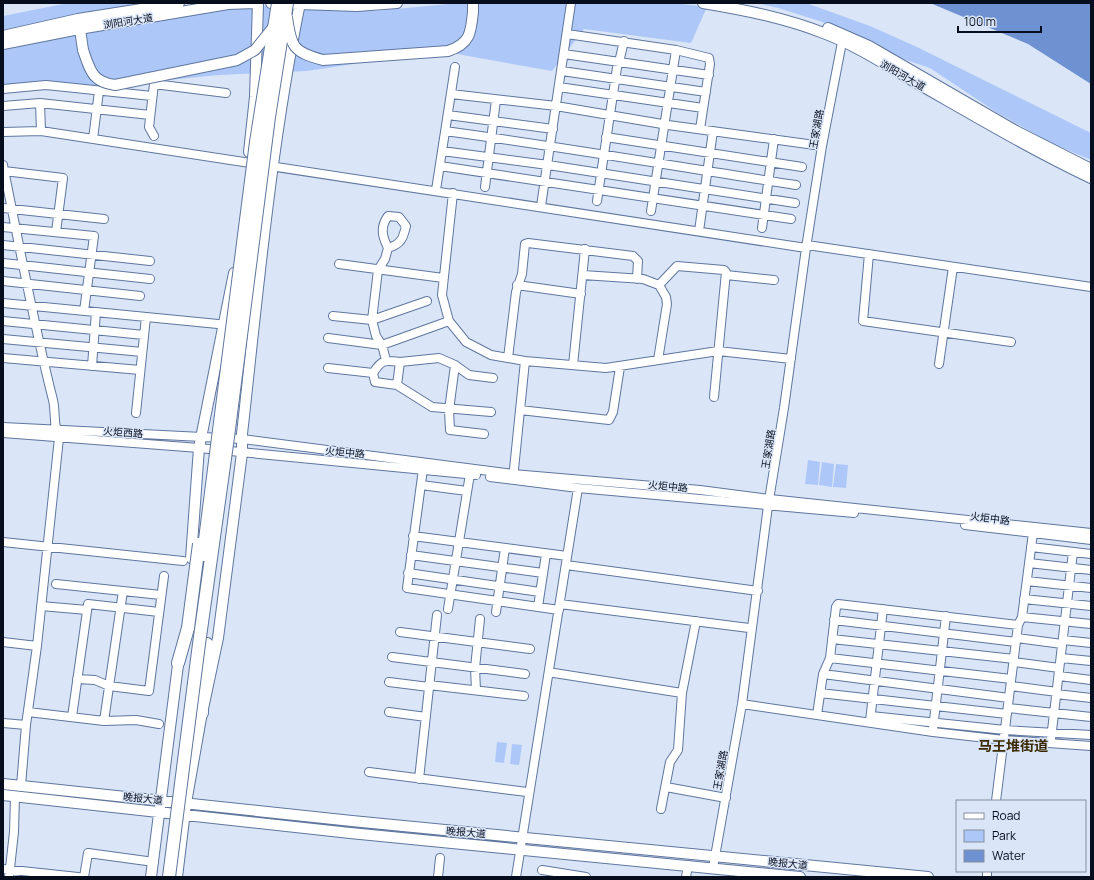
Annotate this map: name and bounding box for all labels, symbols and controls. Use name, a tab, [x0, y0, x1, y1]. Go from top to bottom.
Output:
scale bar	[958, 8, 1041, 34]
street label: 浏阳河大道	[102, 10, 154, 32]
text: 100 m	[964, 13, 996, 30]
street label: 浏阳河大道	[878, 56, 928, 94]
street label: 王家湖路	[806, 108, 826, 150]
street label: 火炬西路	[103, 424, 143, 440]
street label: 王家湖路	[758, 428, 778, 470]
street label: 火炬中路	[324, 443, 366, 461]
street label: 火炬中路	[647, 477, 689, 495]
street label: 火炬中路	[969, 509, 1011, 527]
district label: 马王堆街道	[978, 736, 1048, 755]
street label: 王家湖路	[710, 749, 730, 791]
street label: 晚报大道	[122, 789, 164, 807]
legend	[956, 800, 1086, 872]
text: Road	[992, 807, 1020, 824]
street label: 晚报大道	[445, 823, 487, 841]
text: Park	[992, 827, 1017, 844]
text: Water	[992, 847, 1026, 864]
street label: 晚报大道	[767, 854, 809, 872]

